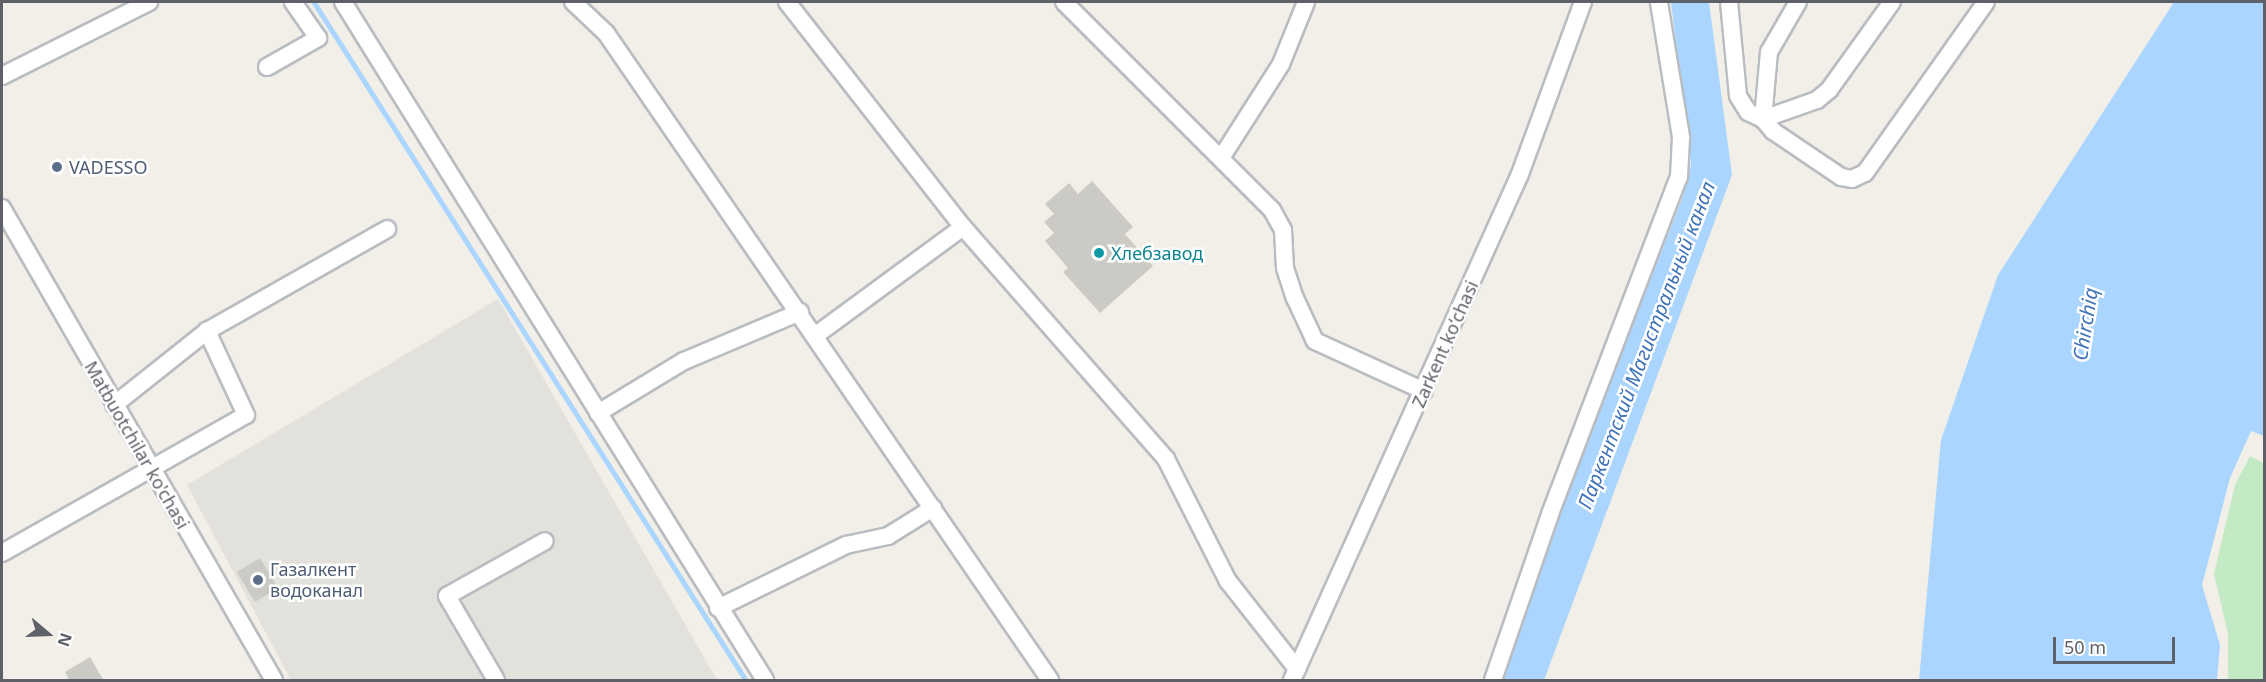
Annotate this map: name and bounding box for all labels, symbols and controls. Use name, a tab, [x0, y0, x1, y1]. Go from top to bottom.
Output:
place label: VADESSO	[69, 156, 148, 178]
marker: VADESSO	[50, 160, 64, 174]
water label: Паркентский Магистральный канал	[1572, 178, 1720, 512]
place label: Хлебзавод	[1111, 242, 1203, 264]
marker: Хлебзавод	[1092, 246, 1106, 260]
street label: Zarkent koʻchasi	[1407, 277, 1483, 411]
water label: Chirchiq	[2067, 286, 2103, 362]
street label: Matbuotchilar ko'chasi	[80, 357, 194, 533]
place label: Газалкент водоканал	[270, 559, 363, 602]
marker: Газалкент водоканал	[251, 573, 265, 587]
north arrow	[18, 604, 78, 664]
scale bar	[2056, 625, 2178, 663]
text: N	[53, 630, 78, 650]
text: 50 m	[2064, 635, 2106, 659]

